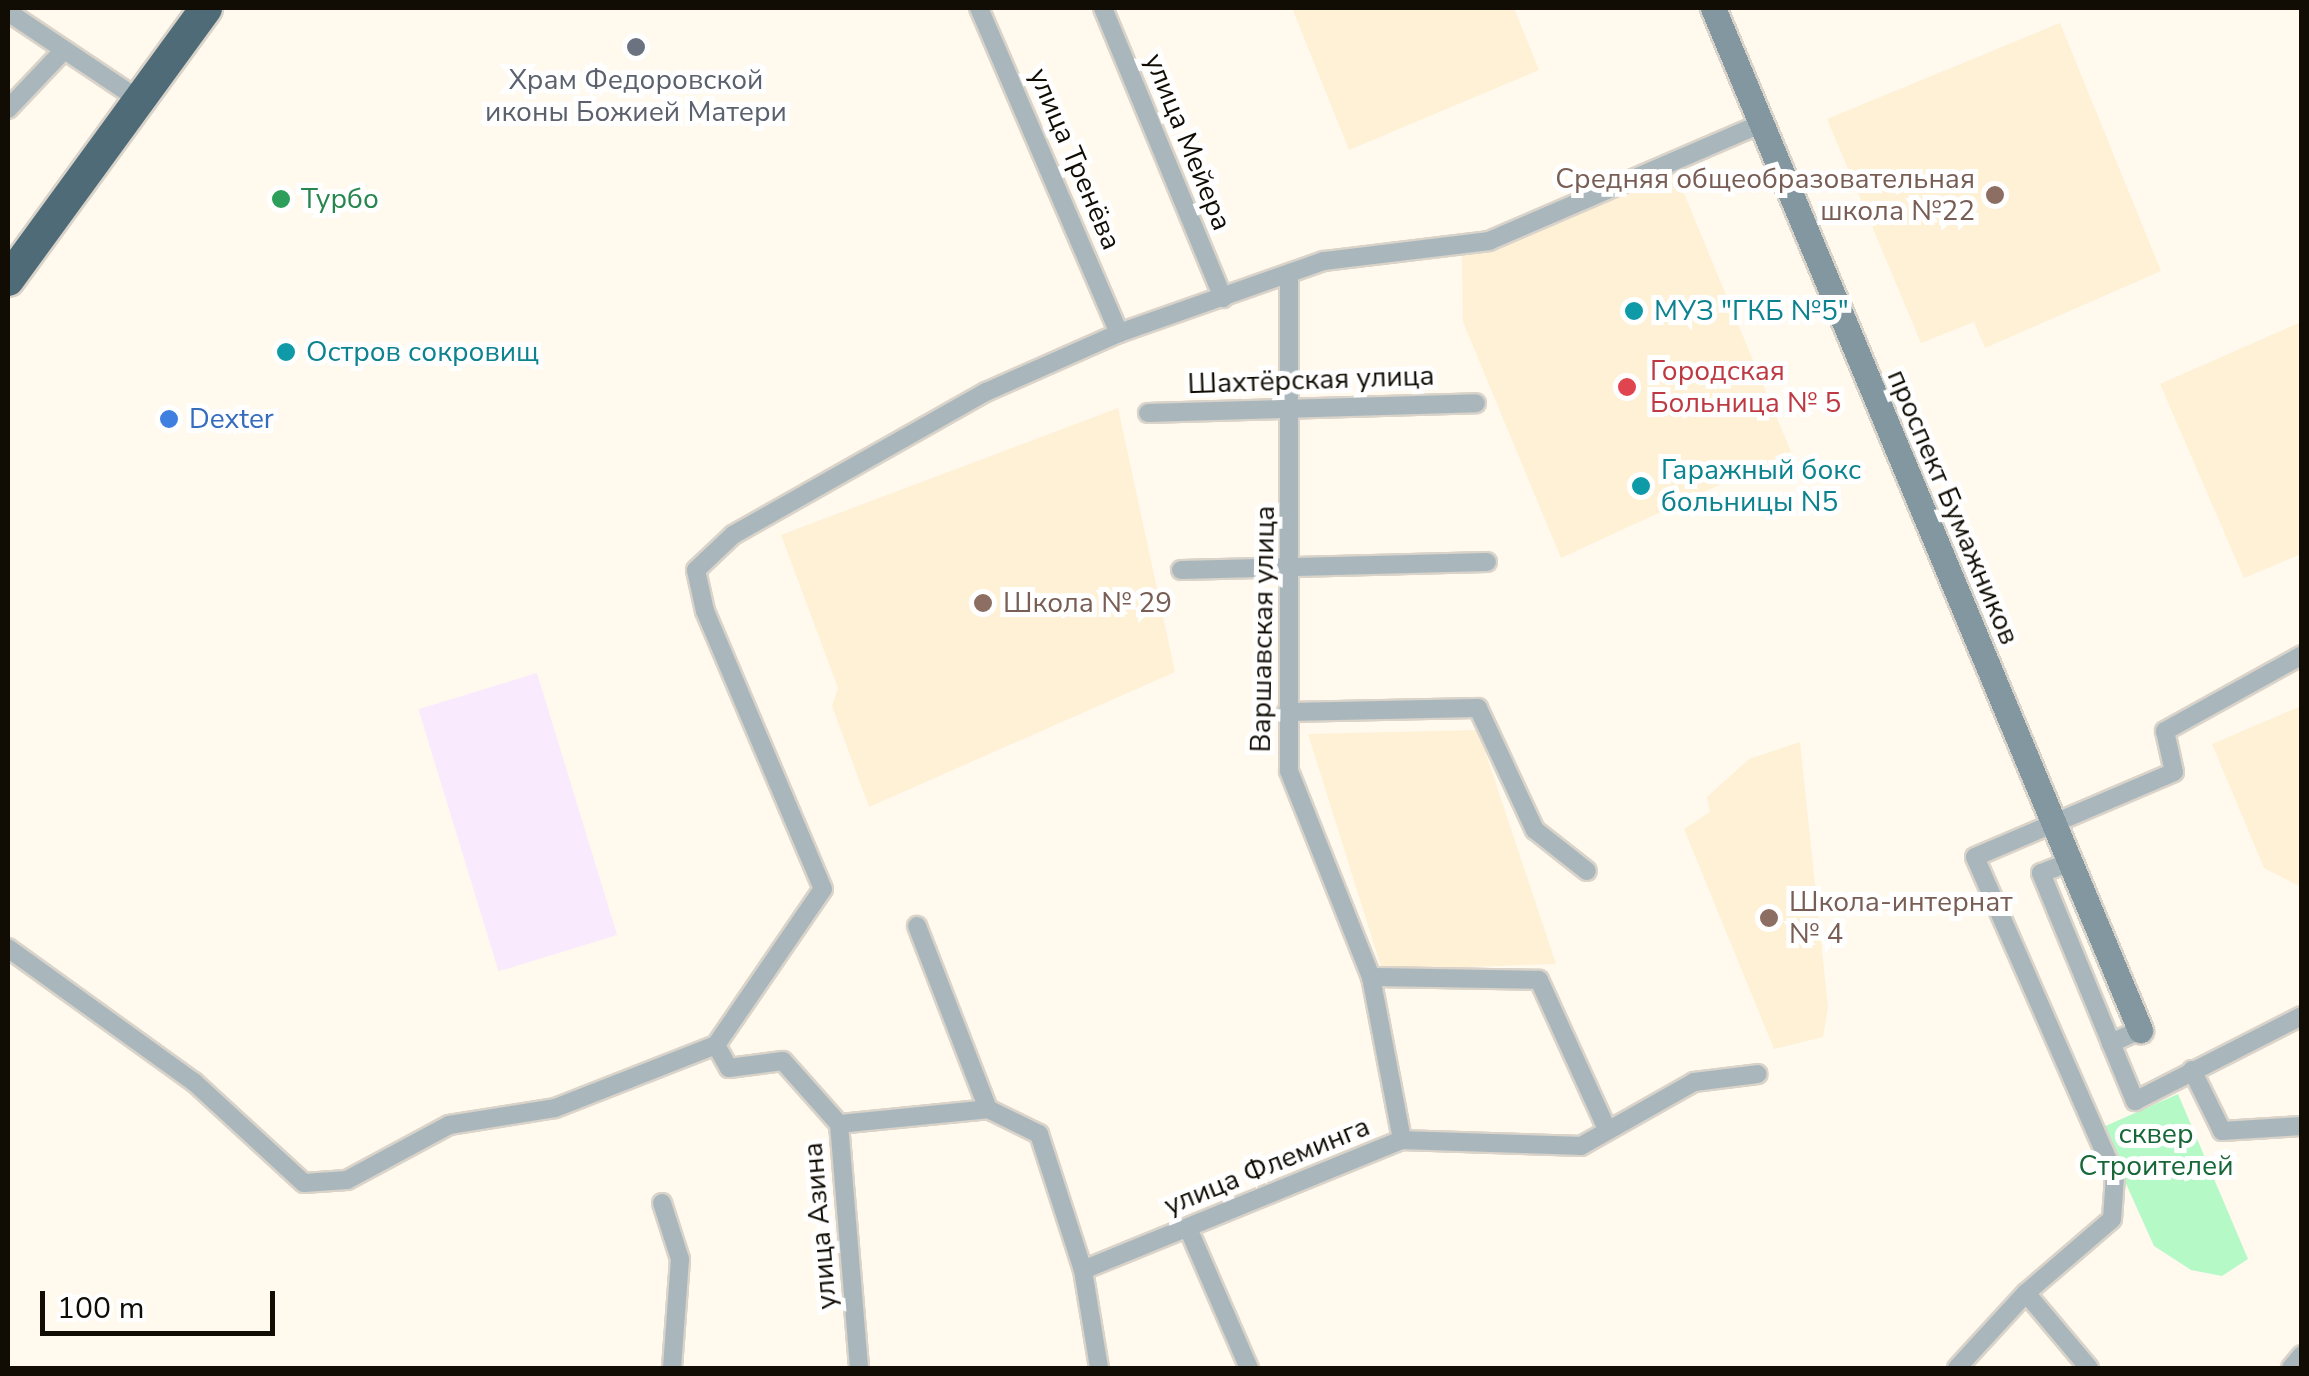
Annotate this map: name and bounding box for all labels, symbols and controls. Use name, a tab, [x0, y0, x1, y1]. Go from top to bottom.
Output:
marker: Храм Федоровской иконы Божией Матери	[625, 36, 647, 58]
street label: улица Мейера	[1137, 49, 1239, 235]
place label: Храм Федоровской иконы Божией Матери	[485, 63, 787, 129]
street label: улица Тренёва	[1022, 63, 1128, 255]
place label: Средняя общеобразовательная школа №22	[1555, 162, 1975, 228]
place label: Турбо	[301, 182, 379, 216]
marker: Средняя общеобразовательная школа №22	[1984, 184, 2006, 206]
marker: Турбо	[270, 188, 292, 210]
place label: МУЗ "ГКБ №5"	[1654, 294, 1849, 328]
marker: МУЗ "ГКБ №5"	[1623, 300, 1645, 322]
place label: Остров сокровищ	[306, 335, 539, 369]
marker: Остров сокровищ	[275, 341, 297, 363]
place label: Городская Больница № 5	[1650, 354, 1841, 420]
street label: Шахтёрская улица	[1187, 359, 1435, 401]
street label: проспект Бумажников	[1880, 365, 2026, 649]
marker: Городская Больница № 5	[1614, 374, 1640, 400]
place label: Dexter	[189, 402, 274, 436]
marker: Dexter	[158, 408, 180, 430]
place label: Гаражный бокс больницы N5	[1661, 453, 1861, 519]
marker: Гаражный бокс больницы N5	[1630, 475, 1652, 497]
street label: Варшавская улица	[1244, 505, 1282, 753]
place label: Школа № 29	[1003, 586, 1172, 620]
marker: Школа № 29	[972, 592, 994, 614]
place label: Школа-интернат № 4	[1789, 885, 2013, 951]
marker: Школа-интернат № 4	[1758, 907, 1780, 929]
street label: улица Флеминга	[1159, 1109, 1375, 1223]
park label: сквер Строителей	[2078, 1117, 2234, 1183]
street label: улица Азина	[796, 1141, 844, 1311]
scale bar	[45, 1271, 280, 1333]
text: 100 m	[57, 1288, 144, 1329]

